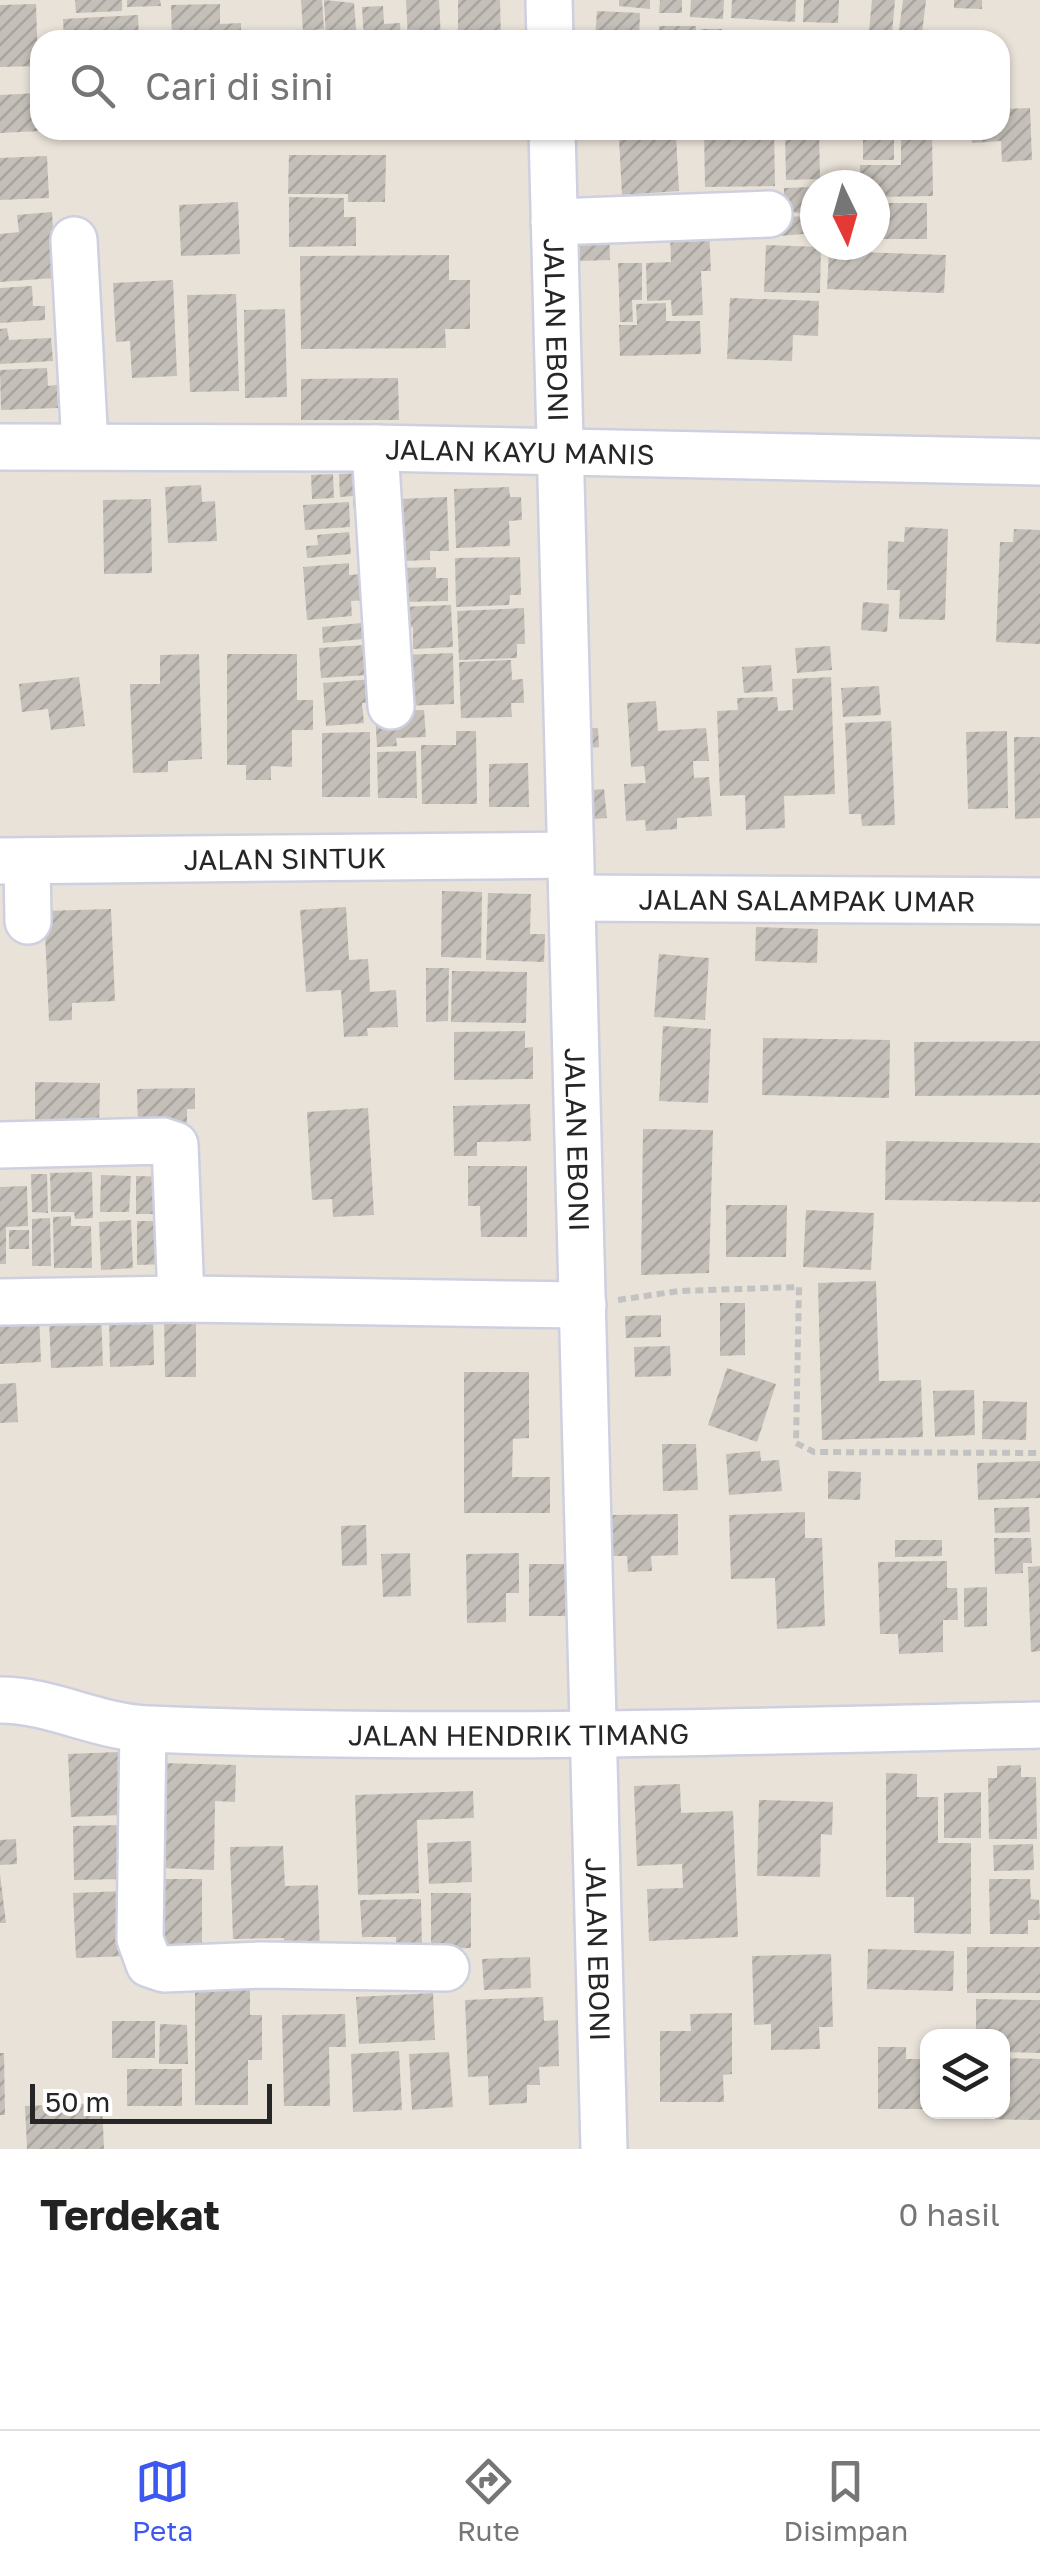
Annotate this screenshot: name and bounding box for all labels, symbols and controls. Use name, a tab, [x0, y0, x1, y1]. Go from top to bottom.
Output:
search box	[30, 30, 1010, 140]
icon: search	[65, 58, 120, 113]
text: Cari di sini	[145, 63, 334, 108]
north arrow	[800, 170, 890, 260]
street label: JALAN EBONI	[538, 238, 576, 422]
street label: JALAN KAYU MANIS	[385, 432, 655, 470]
street label: JALAN SINTUK	[184, 840, 386, 876]
street label: JALAN SALAMPAK UMAR	[638, 882, 976, 917]
street label: JALAN EBONI	[559, 1047, 597, 1232]
street label: JALAN HENDRIK TIMANG	[348, 1716, 689, 1751]
street label: JALAN EBONI	[580, 1857, 618, 2042]
map controls	[920, 2029, 1010, 2119]
button: layers	[920, 2029, 1010, 2119]
scale bar	[30, 2079, 272, 2124]
text: 50 m	[45, 2085, 110, 2118]
text: Terdekat	[40, 2189, 220, 2239]
text: 0 hasil	[899, 2195, 1000, 2233]
tab: Peta	[132, 2454, 193, 2547]
tab: Rute	[457, 2454, 520, 2547]
tab: Disimpan	[784, 2454, 908, 2547]

